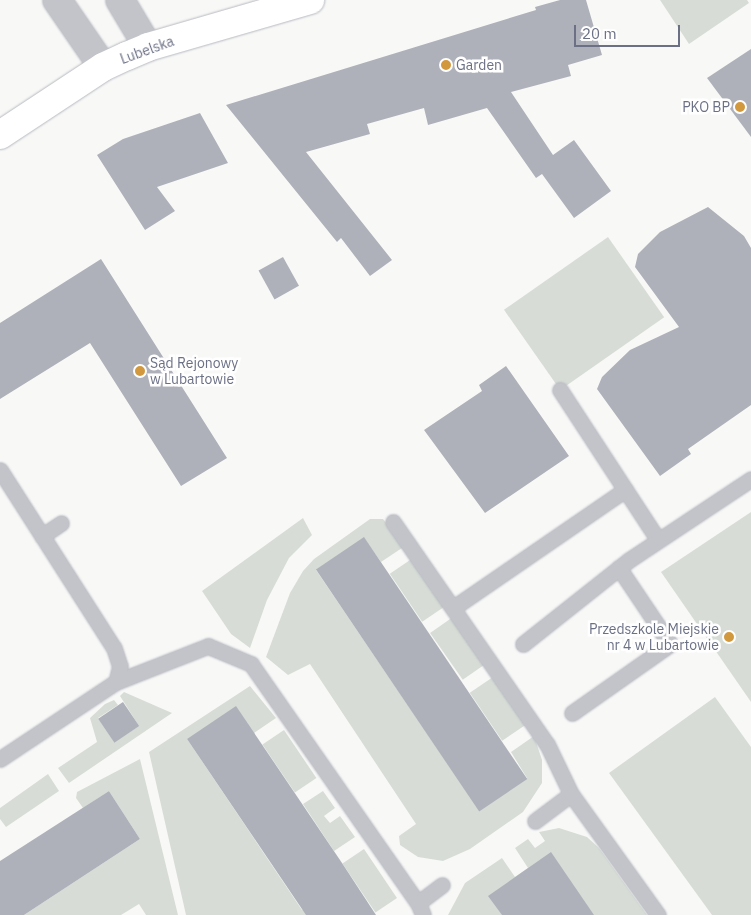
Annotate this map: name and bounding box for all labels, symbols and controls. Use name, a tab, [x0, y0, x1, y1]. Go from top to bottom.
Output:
scale bar	[576, 15, 682, 47]
text: 20 m	[582, 24, 617, 43]
street label: Lubelska	[118, 33, 176, 67]
place label: Garden	[456, 57, 502, 73]
marker: Garden	[440, 59, 452, 71]
place label: PKO BP	[682, 99, 730, 115]
marker: PKO BP	[734, 101, 746, 113]
place label: Sąd Rejonowy w Lubartowie	[150, 355, 238, 388]
marker: Sąd Rejonowy w Lubartowie	[134, 365, 146, 377]
place label: Przedszkole Miejskie nr 4 w Lubartowie	[589, 621, 719, 654]
marker: Przedszkole Miejskie nr 4 w Lubartowie	[723, 631, 735, 643]

